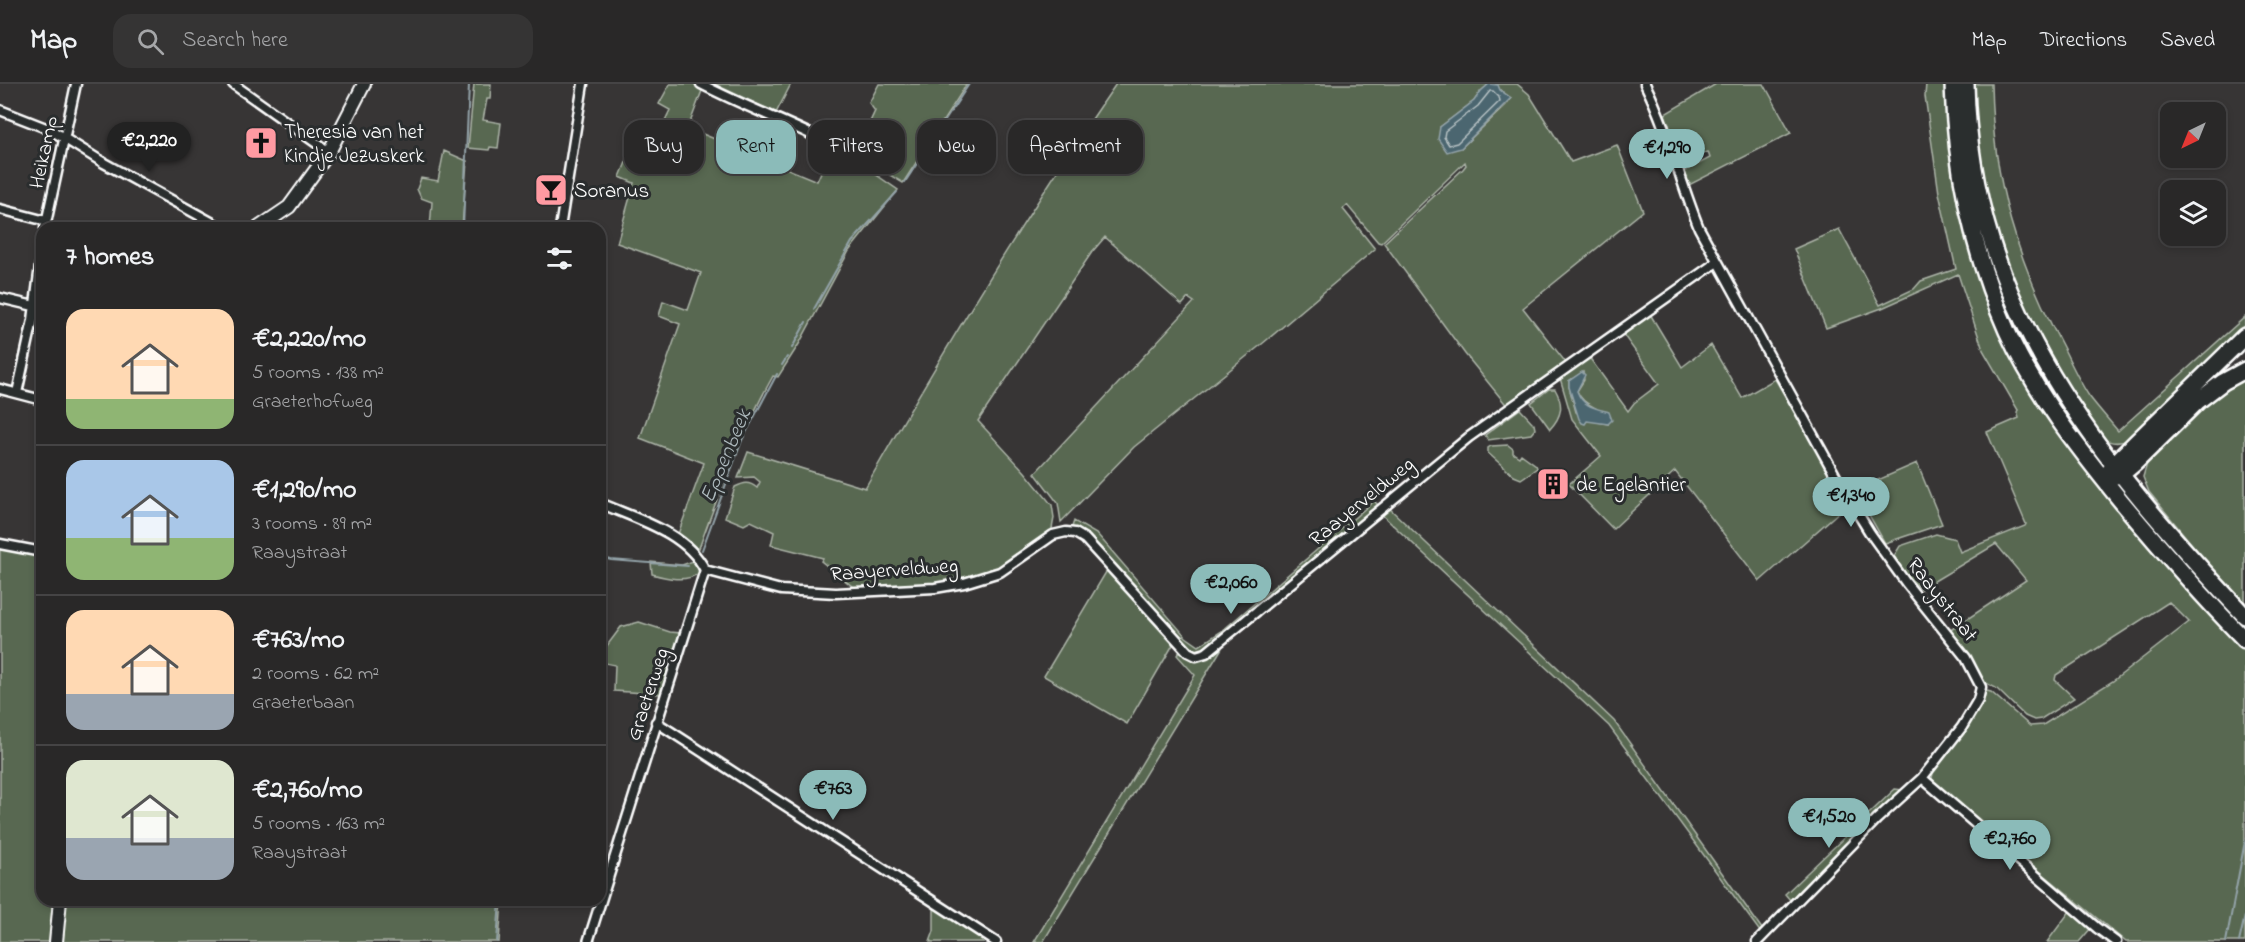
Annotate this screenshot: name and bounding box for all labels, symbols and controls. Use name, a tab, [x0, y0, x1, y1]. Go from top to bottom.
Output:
search box	[113, 14, 533, 68]
text: Map	[30, 21, 77, 62]
icon: search	[134, 25, 167, 58]
text: Search here	[182, 25, 288, 57]
text: Map	[1971, 26, 2007, 56]
text: Directions	[2040, 26, 2127, 56]
text: Saved	[2160, 26, 2215, 56]
north arrow	[2160, 102, 2226, 168]
map controls	[2160, 102, 2226, 246]
street label: Heikamp	[23, 113, 67, 192]
place label: Theresia van het Kindje Jezuskerk	[284, 118, 425, 172]
chip: Buy	[624, 120, 704, 174]
chip: Rent	[716, 120, 796, 174]
chip: Filters	[808, 120, 905, 174]
chip: New	[917, 120, 996, 174]
chip: Apartment	[1008, 120, 1143, 174]
pin: €2,220	[100, 122, 198, 173]
church icon: Theresia van het Kindje Jezuskerk	[243, 125, 279, 161]
text: €2,220	[121, 127, 177, 156]
pin: €1,290	[1618, 129, 1716, 180]
text: €1,290	[1643, 134, 1691, 163]
bar icon: Soranus	[533, 172, 569, 208]
place label: Soranus	[574, 177, 649, 207]
button: layers	[2160, 180, 2226, 246]
text: 7 homes	[66, 239, 154, 277]
icon: filters	[543, 242, 576, 275]
text: €2,220/mo	[252, 321, 366, 359]
icon: home	[114, 333, 186, 405]
text: 5 rooms · 138 m²	[252, 359, 384, 388]
text: Graeterhofweg	[252, 388, 373, 417]
water label: Eppenbeek	[693, 403, 761, 508]
street label: Raayerveldweg	[1303, 451, 1423, 556]
building icon: de Egelantier	[1535, 466, 1571, 502]
place label: de Egelantier	[1576, 471, 1687, 503]
text: €1,290/mo	[252, 472, 357, 510]
pin: €1,340	[1802, 477, 1900, 528]
text: €1,340	[1827, 482, 1875, 511]
icon: home	[114, 484, 186, 556]
text: 3 rooms · 89 m²	[252, 510, 372, 539]
text: Raaystraat	[252, 539, 347, 568]
street label: Raayerveldweg	[829, 552, 959, 592]
street label: Raaystraat	[1897, 552, 1984, 650]
pin: €2,060	[1182, 564, 1280, 615]
text: €2,060	[1204, 569, 1258, 598]
text: €763/mo	[252, 622, 345, 660]
icon: home	[114, 634, 186, 706]
street label: Graeterweg	[620, 644, 680, 746]
text: 2 rooms · 62 m²	[252, 660, 379, 689]
text: Graeterbaan	[252, 689, 354, 718]
pin: €763	[797, 770, 869, 821]
text: €2,760/mo	[252, 772, 363, 810]
text: €763	[813, 775, 853, 804]
icon: home	[114, 784, 186, 856]
pin: €1,520	[1780, 798, 1878, 849]
text: €1,520	[1802, 803, 1856, 832]
text: 5 rooms · 163 m²	[252, 810, 385, 839]
pin: €2,760	[1961, 820, 2059, 871]
text: €2,760	[1984, 825, 2037, 854]
text: Raaystraat	[252, 839, 347, 868]

